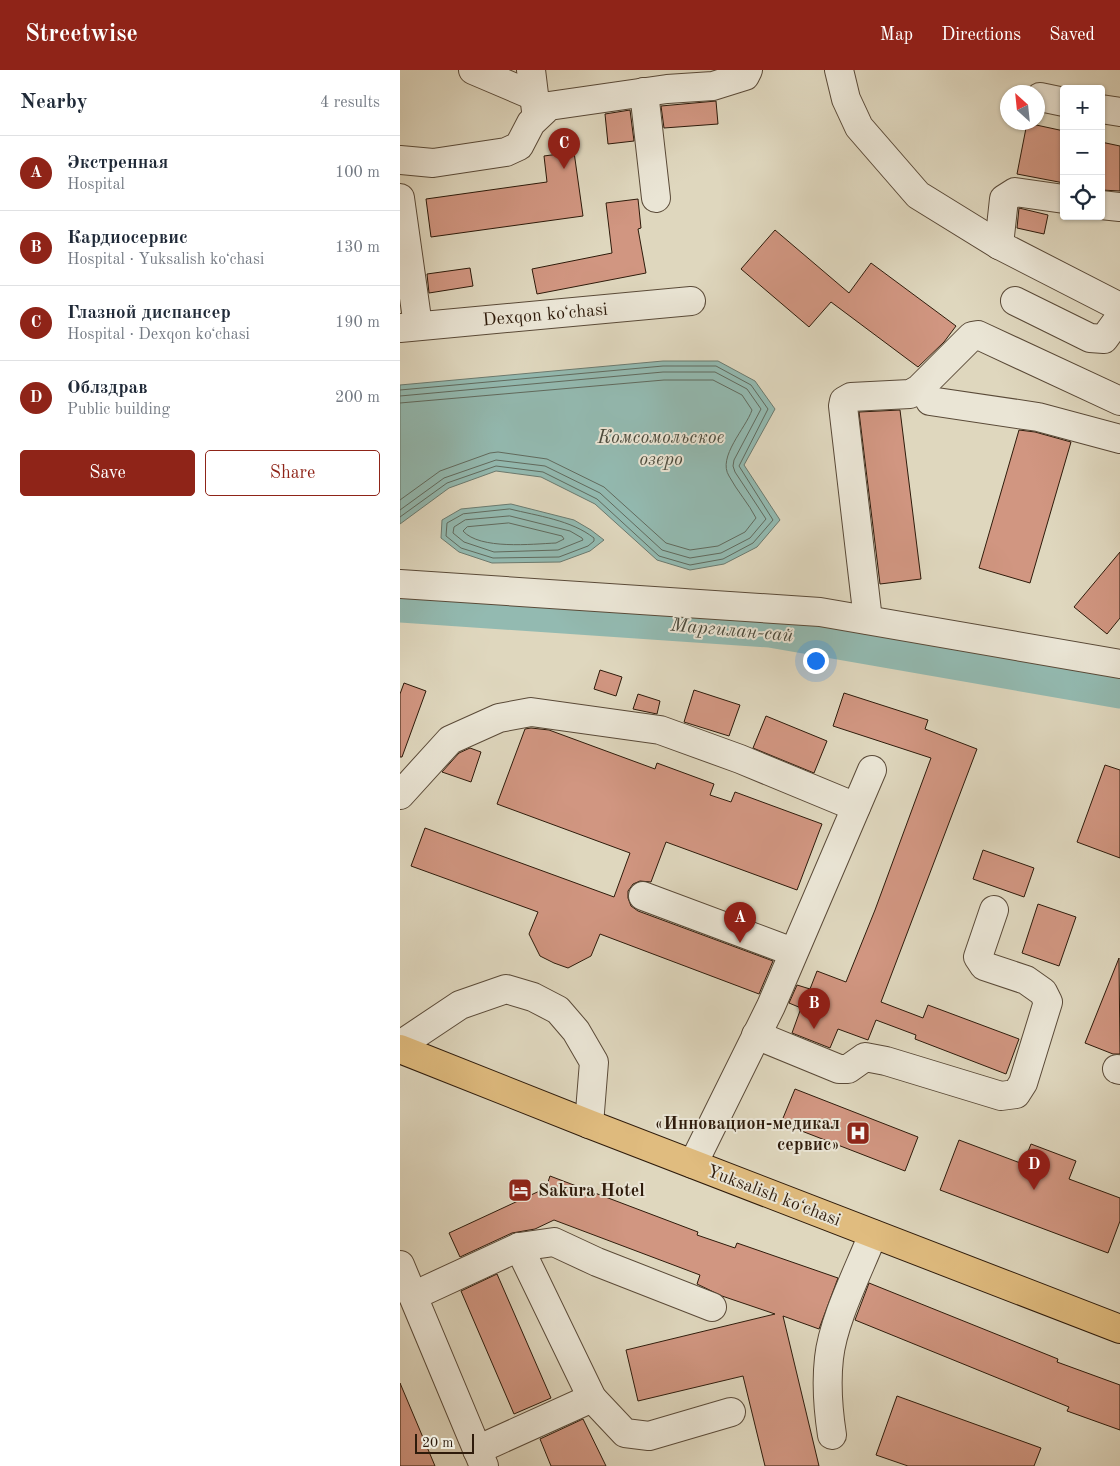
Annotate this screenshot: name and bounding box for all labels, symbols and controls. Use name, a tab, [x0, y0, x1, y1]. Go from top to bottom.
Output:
text: Streetwise	[25, 23, 138, 47]
text: Map	[880, 26, 913, 44]
text: Directions	[941, 26, 1021, 44]
text: Saved	[1049, 26, 1095, 44]
north arrow	[1000, 85, 1045, 130]
map controls	[1060, 85, 1105, 220]
button: +	[1060, 85, 1105, 130]
text: Nearby	[20, 92, 88, 113]
text: 4 results	[320, 95, 380, 111]
pin: C	[548, 128, 580, 169]
button: −	[1060, 130, 1105, 175]
text: Экстренная	[67, 154, 168, 173]
text: A	[30, 165, 42, 181]
text: 100 m	[335, 165, 380, 181]
button: locate	[1060, 175, 1105, 220]
text: Hospital	[67, 177, 125, 193]
text: Кардиосервис	[67, 229, 188, 248]
text: B	[30, 240, 42, 256]
text: 130 m	[335, 240, 380, 256]
text: Hospital · Yuksalish koʻchasi	[67, 252, 264, 268]
street label: Dexqon koʻchasi	[482, 301, 609, 329]
text: Глазной диспансер	[67, 304, 231, 323]
text: C	[31, 315, 41, 331]
text: 190 m	[335, 315, 380, 331]
text: Hospital · Dexqon koʻchasi	[67, 327, 250, 343]
text: Облздрав	[67, 379, 148, 398]
text: D	[30, 390, 42, 406]
text: 200 m	[335, 390, 380, 406]
text: Public building	[67, 402, 170, 418]
water label: Комсомольское озеро	[597, 429, 725, 470]
button: Save	[20, 450, 195, 496]
button: Share	[205, 450, 380, 496]
water label: Маргилан-сай	[669, 617, 794, 646]
your location	[803, 648, 829, 674]
pin: A	[724, 902, 756, 943]
pin: B	[798, 988, 830, 1029]
place label: «Инновацион-медикал сервис»	[655, 1115, 840, 1154]
hospital icon: «Инновацион-медикал сервис»	[845, 1120, 871, 1146]
pin: D	[1018, 1149, 1050, 1190]
street label: Yuksalish koʻchasi	[704, 1162, 843, 1230]
hotel icon: Sakura Hotel	[507, 1177, 533, 1203]
place label: Sakura Hotel	[538, 1182, 645, 1200]
scale bar	[415, 1431, 474, 1454]
text: 20 m	[422, 1436, 453, 1450]

